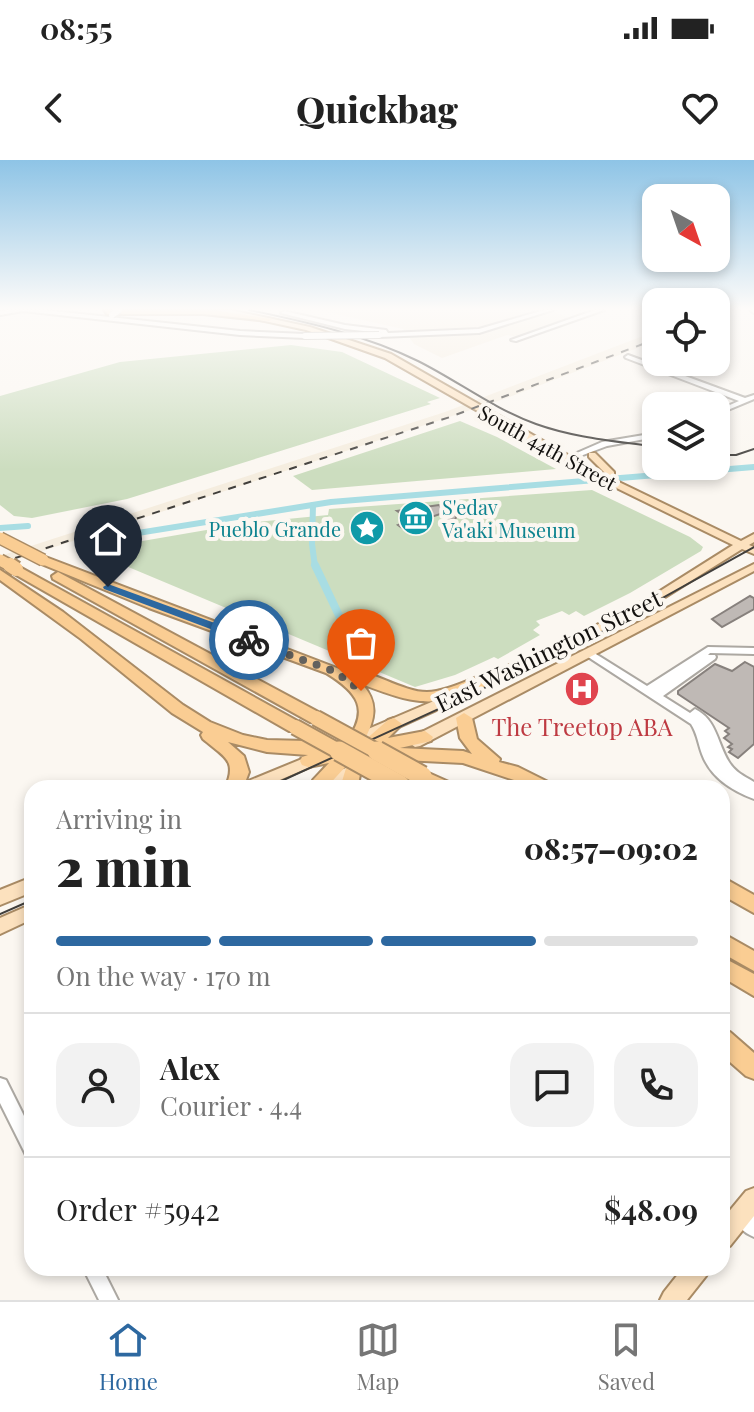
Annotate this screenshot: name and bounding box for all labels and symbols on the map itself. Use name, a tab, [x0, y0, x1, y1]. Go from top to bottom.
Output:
north arrow	[642, 184, 730, 272]
street label: South 44th Street	[474, 398, 623, 497]
place label: S'edav Va'aki Museum	[441, 493, 576, 543]
museum icon: S'edav Va'aki Museum	[397, 499, 435, 537]
pin	[74, 505, 142, 587]
place icon: Pueblo Grande	[348, 509, 386, 547]
place label: Pueblo Grande	[208, 515, 341, 542]
street label: East Washington Street	[430, 581, 667, 719]
courier	[209, 600, 289, 680]
pin	[327, 609, 395, 691]
hospital icon: The Treetop ABA	[563, 670, 601, 708]
place label: The Treetop ABA	[491, 710, 673, 742]

